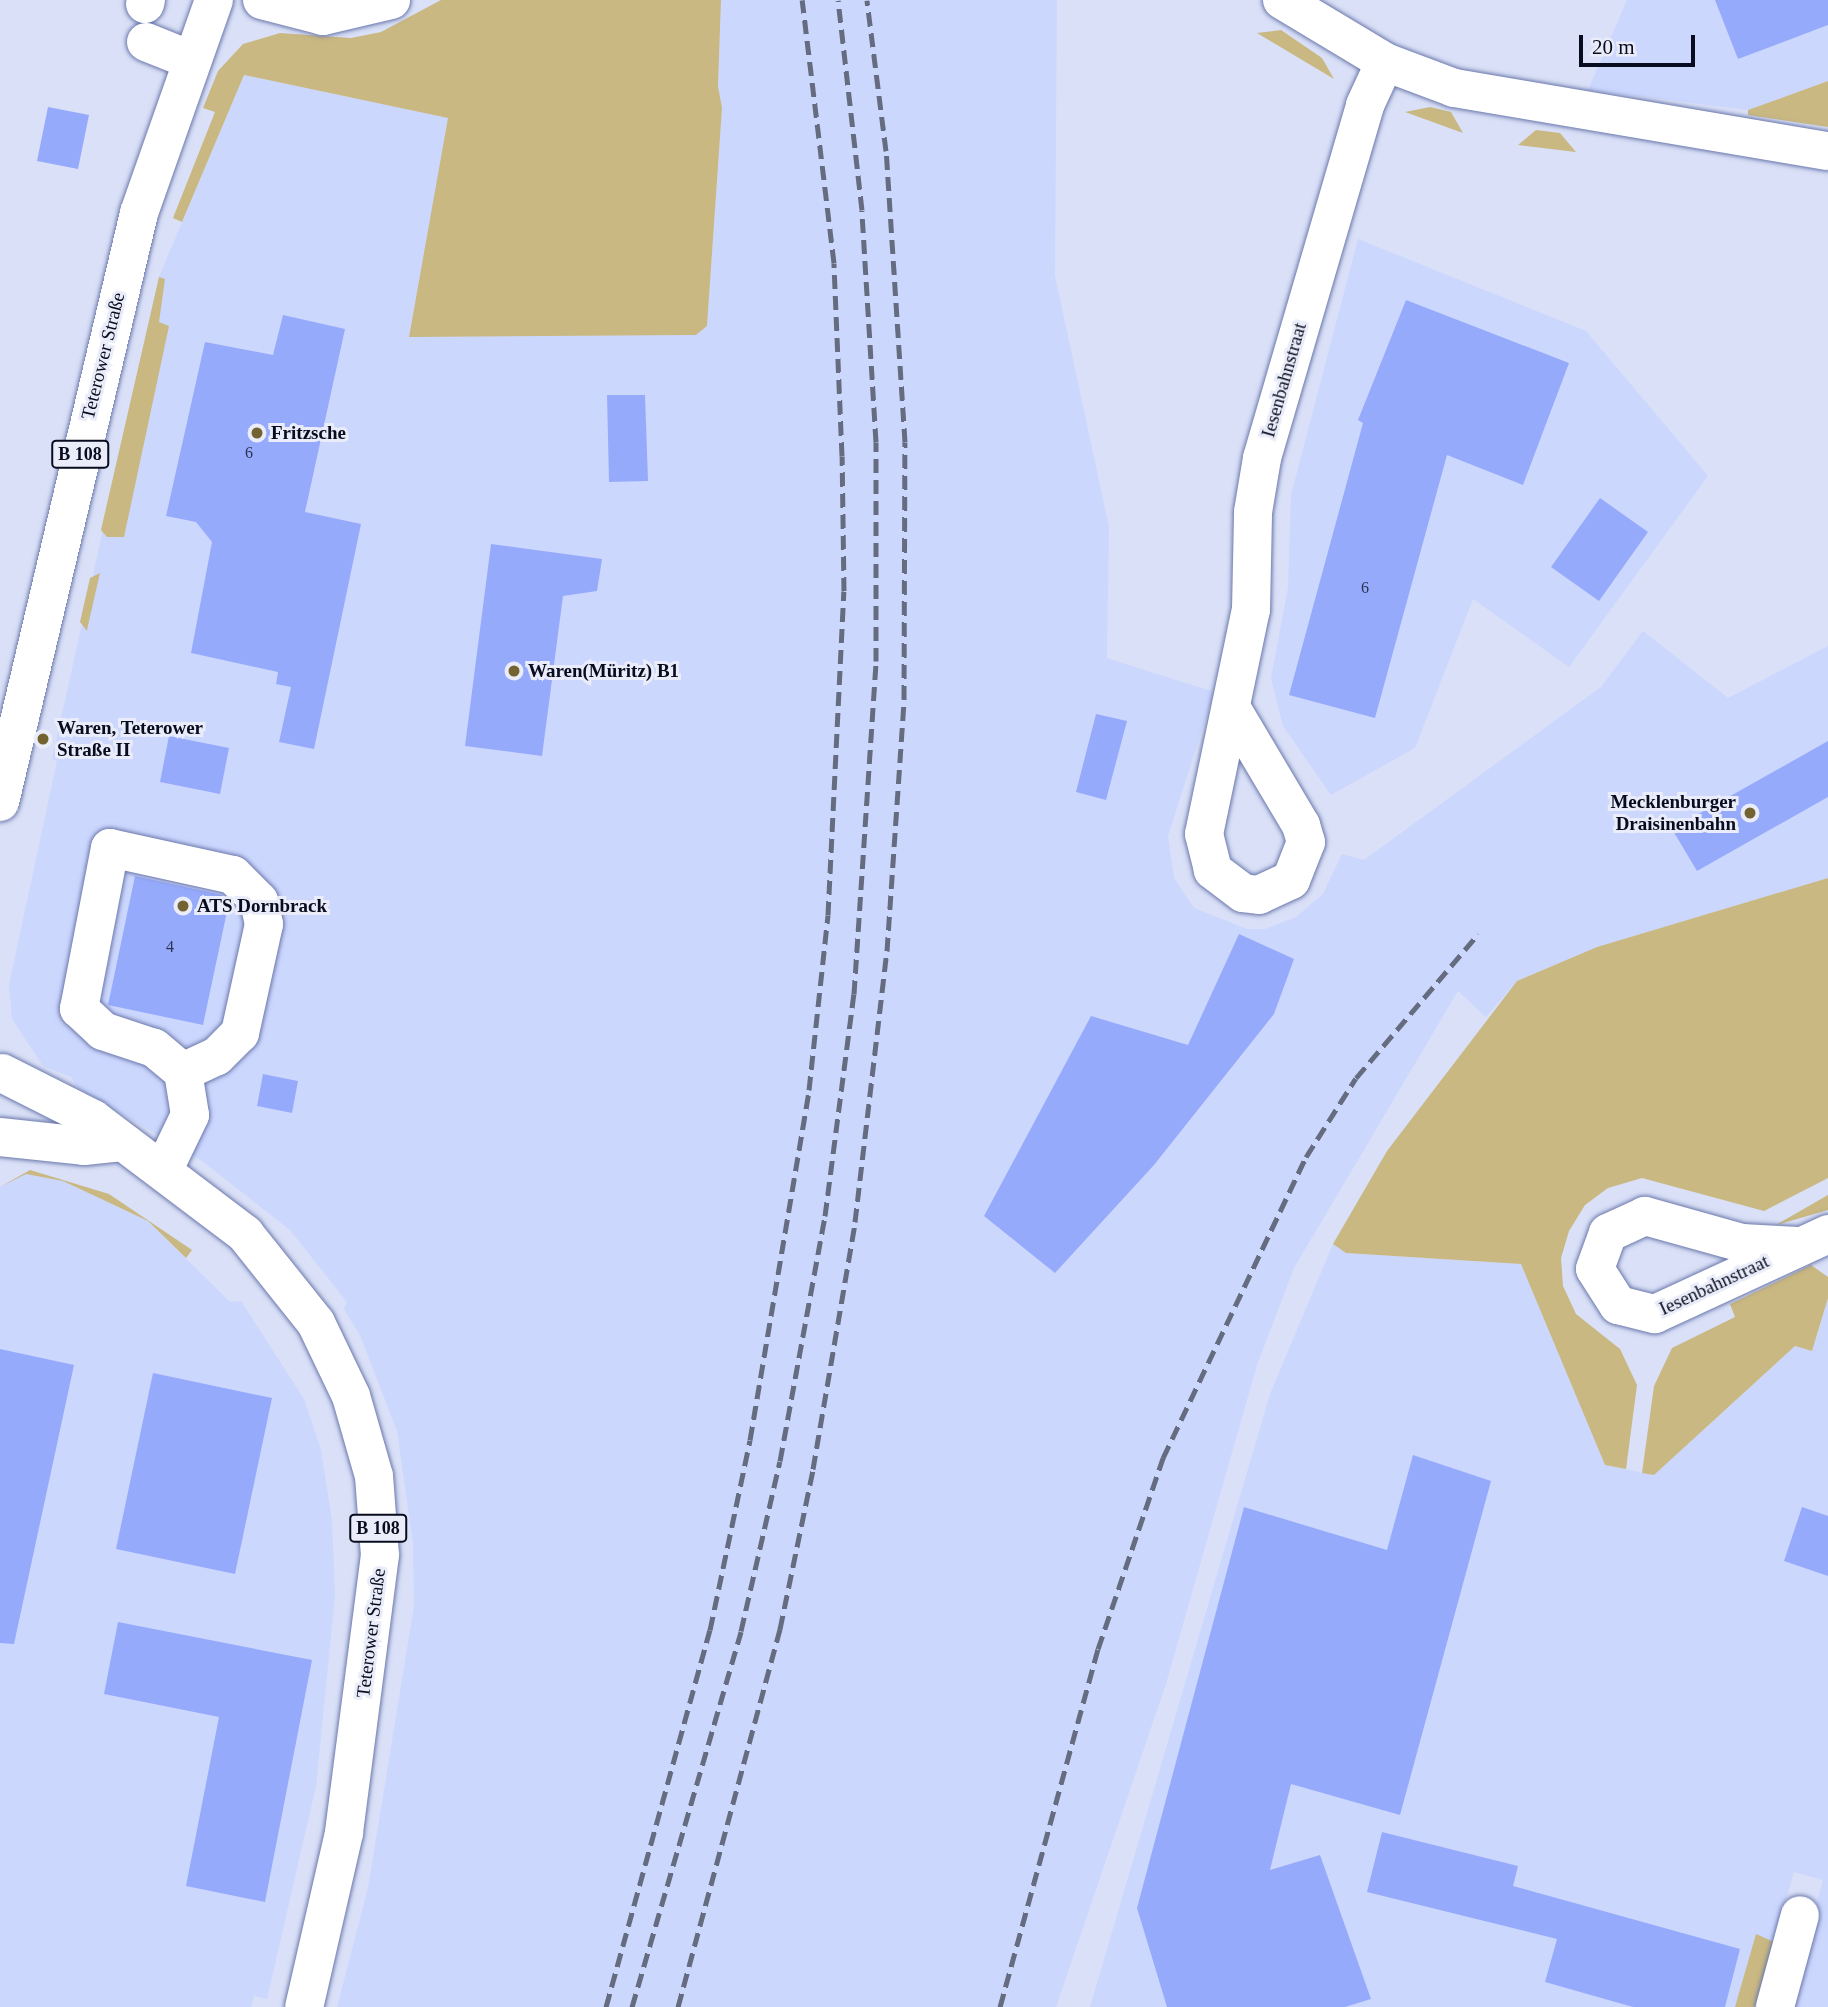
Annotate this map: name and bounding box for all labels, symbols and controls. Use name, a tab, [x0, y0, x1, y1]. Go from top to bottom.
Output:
scale bar	[1583, 21, 1699, 65]
text: 20 m	[1592, 35, 1635, 59]
street label: Teterower Straße	[76, 290, 130, 422]
street label: Iesenbahnstraat	[1257, 320, 1311, 440]
place label: Fritzsche	[271, 422, 346, 444]
marker: Fritzsche	[249, 425, 265, 441]
road number: B 108	[50, 440, 110, 468]
house number: 6	[245, 443, 253, 463]
house number: 6	[1361, 578, 1369, 598]
place label: Waren(Müritz) B1	[528, 660, 679, 682]
marker: Waren(Müritz) B1	[506, 663, 522, 679]
place label: Waren, Teterower Straße II	[57, 717, 203, 761]
marker: Waren, Teterower Straße II	[35, 731, 51, 747]
place label: Mecklenburger Draisinenbahn	[1610, 791, 1736, 835]
marker: Mecklenburger Draisinenbahn	[1742, 805, 1758, 821]
place label: ATS Dornbrack	[197, 895, 327, 917]
marker: ATS Dornbrack	[175, 898, 191, 914]
house number: 4	[166, 937, 174, 957]
street label: Iesenbahnstraat	[1656, 1250, 1772, 1320]
road number: B 108	[348, 1513, 408, 1542]
street label: Teterower Straße	[352, 1567, 390, 1699]

